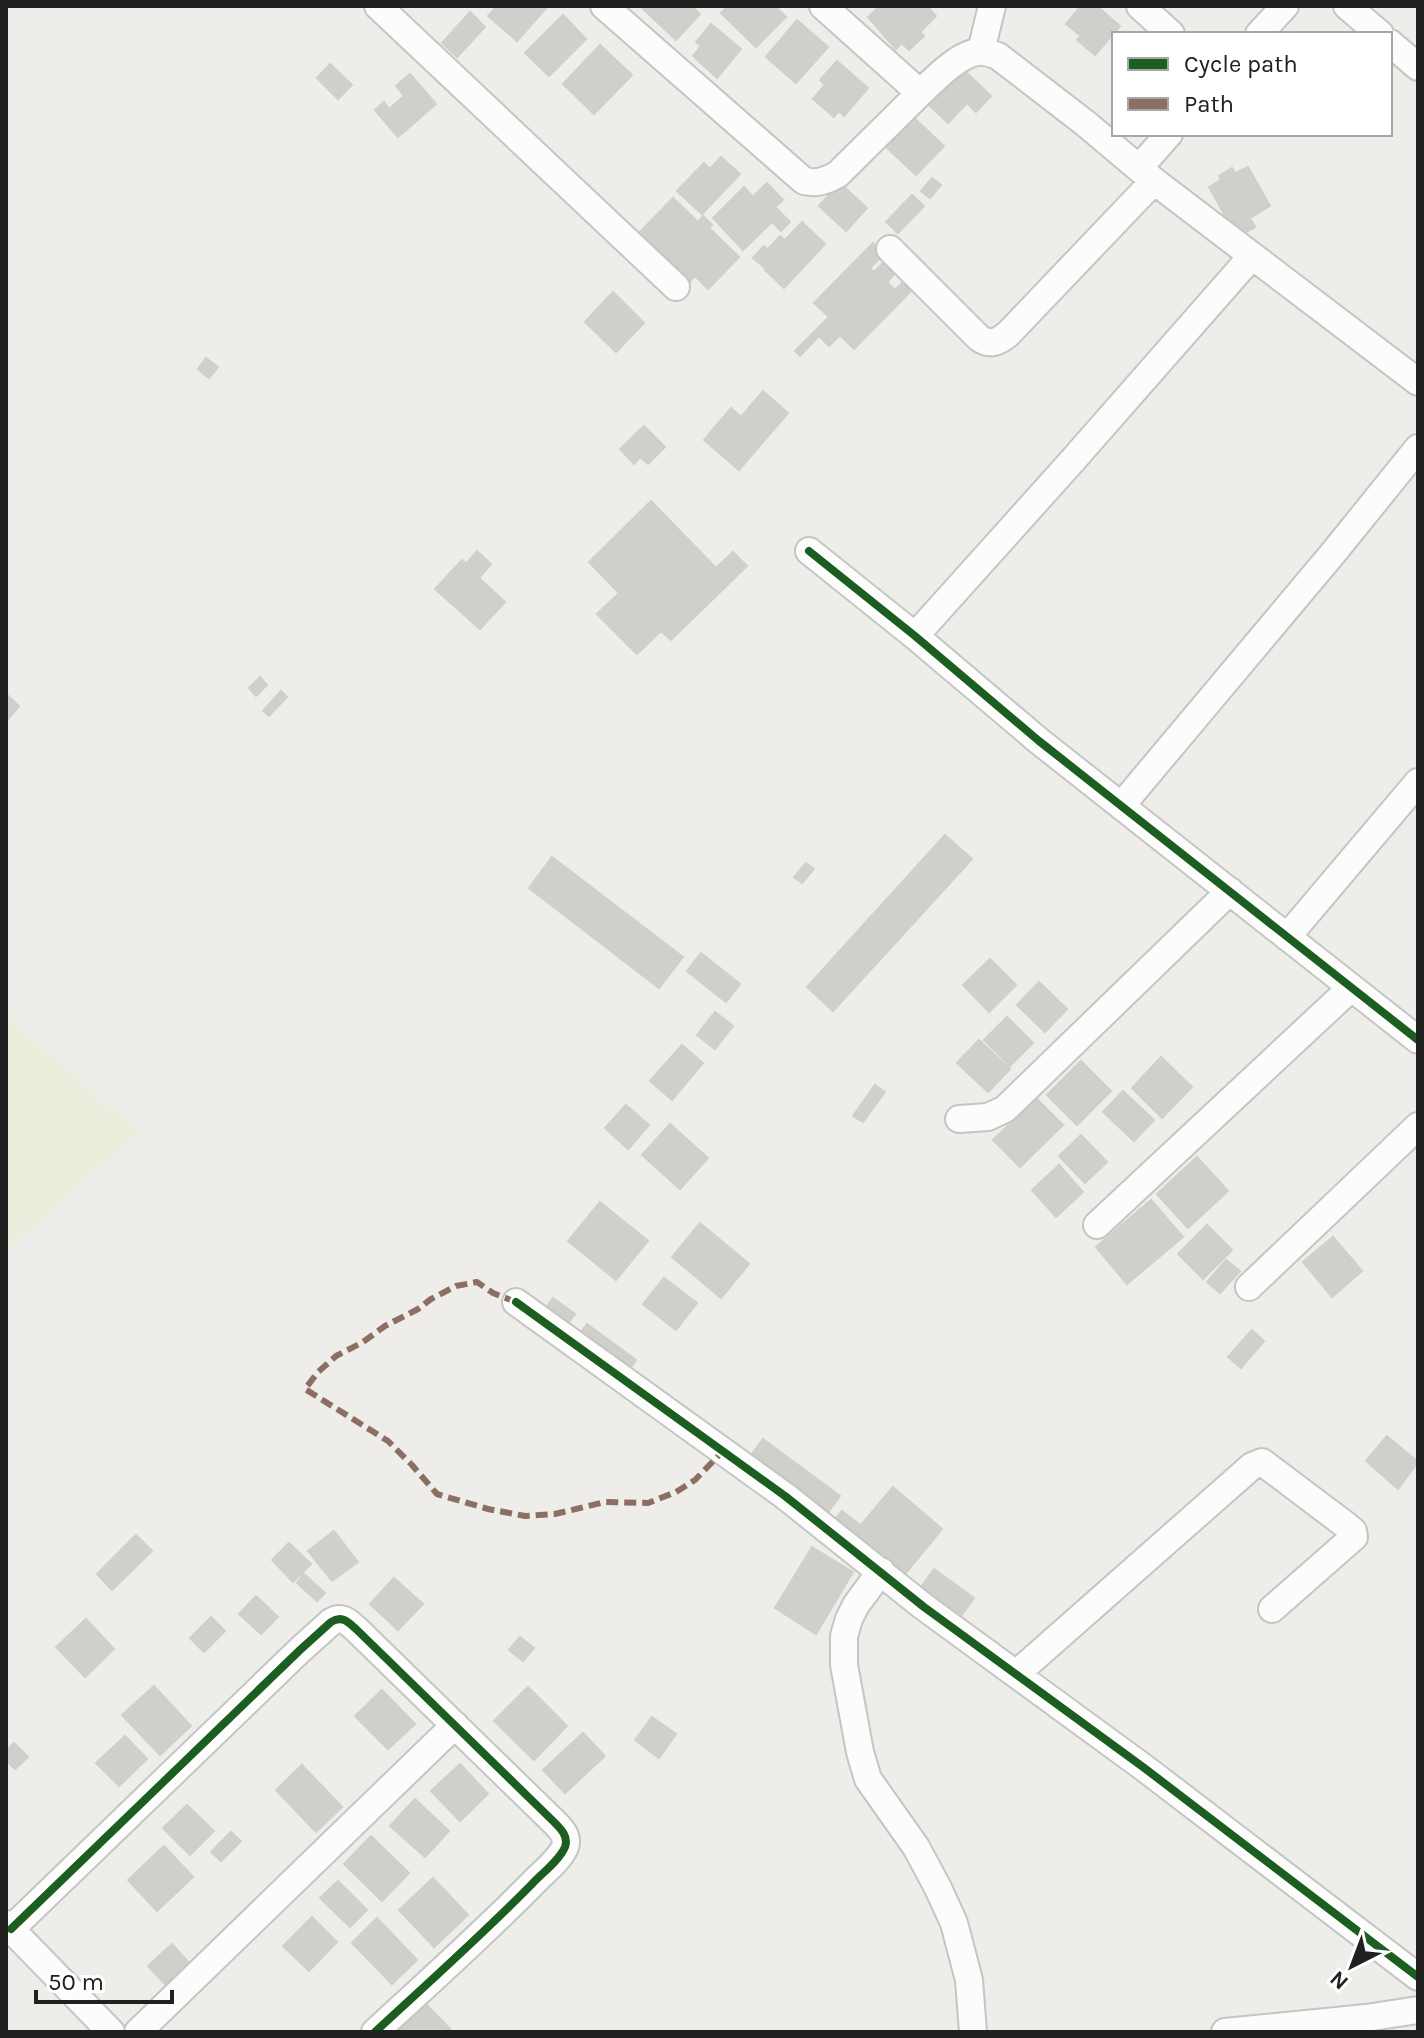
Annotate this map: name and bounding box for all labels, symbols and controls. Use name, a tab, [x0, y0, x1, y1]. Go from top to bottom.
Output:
legend	[1112, 32, 1392, 136]
text: Cycle path	[1184, 50, 1298, 78]
text: Path	[1184, 90, 1234, 118]
north arrow	[1312, 1926, 1392, 2006]
scale bar	[36, 1954, 172, 2004]
text: N	[1325, 1965, 1354, 1995]
text: 50 m	[48, 1968, 104, 1996]

